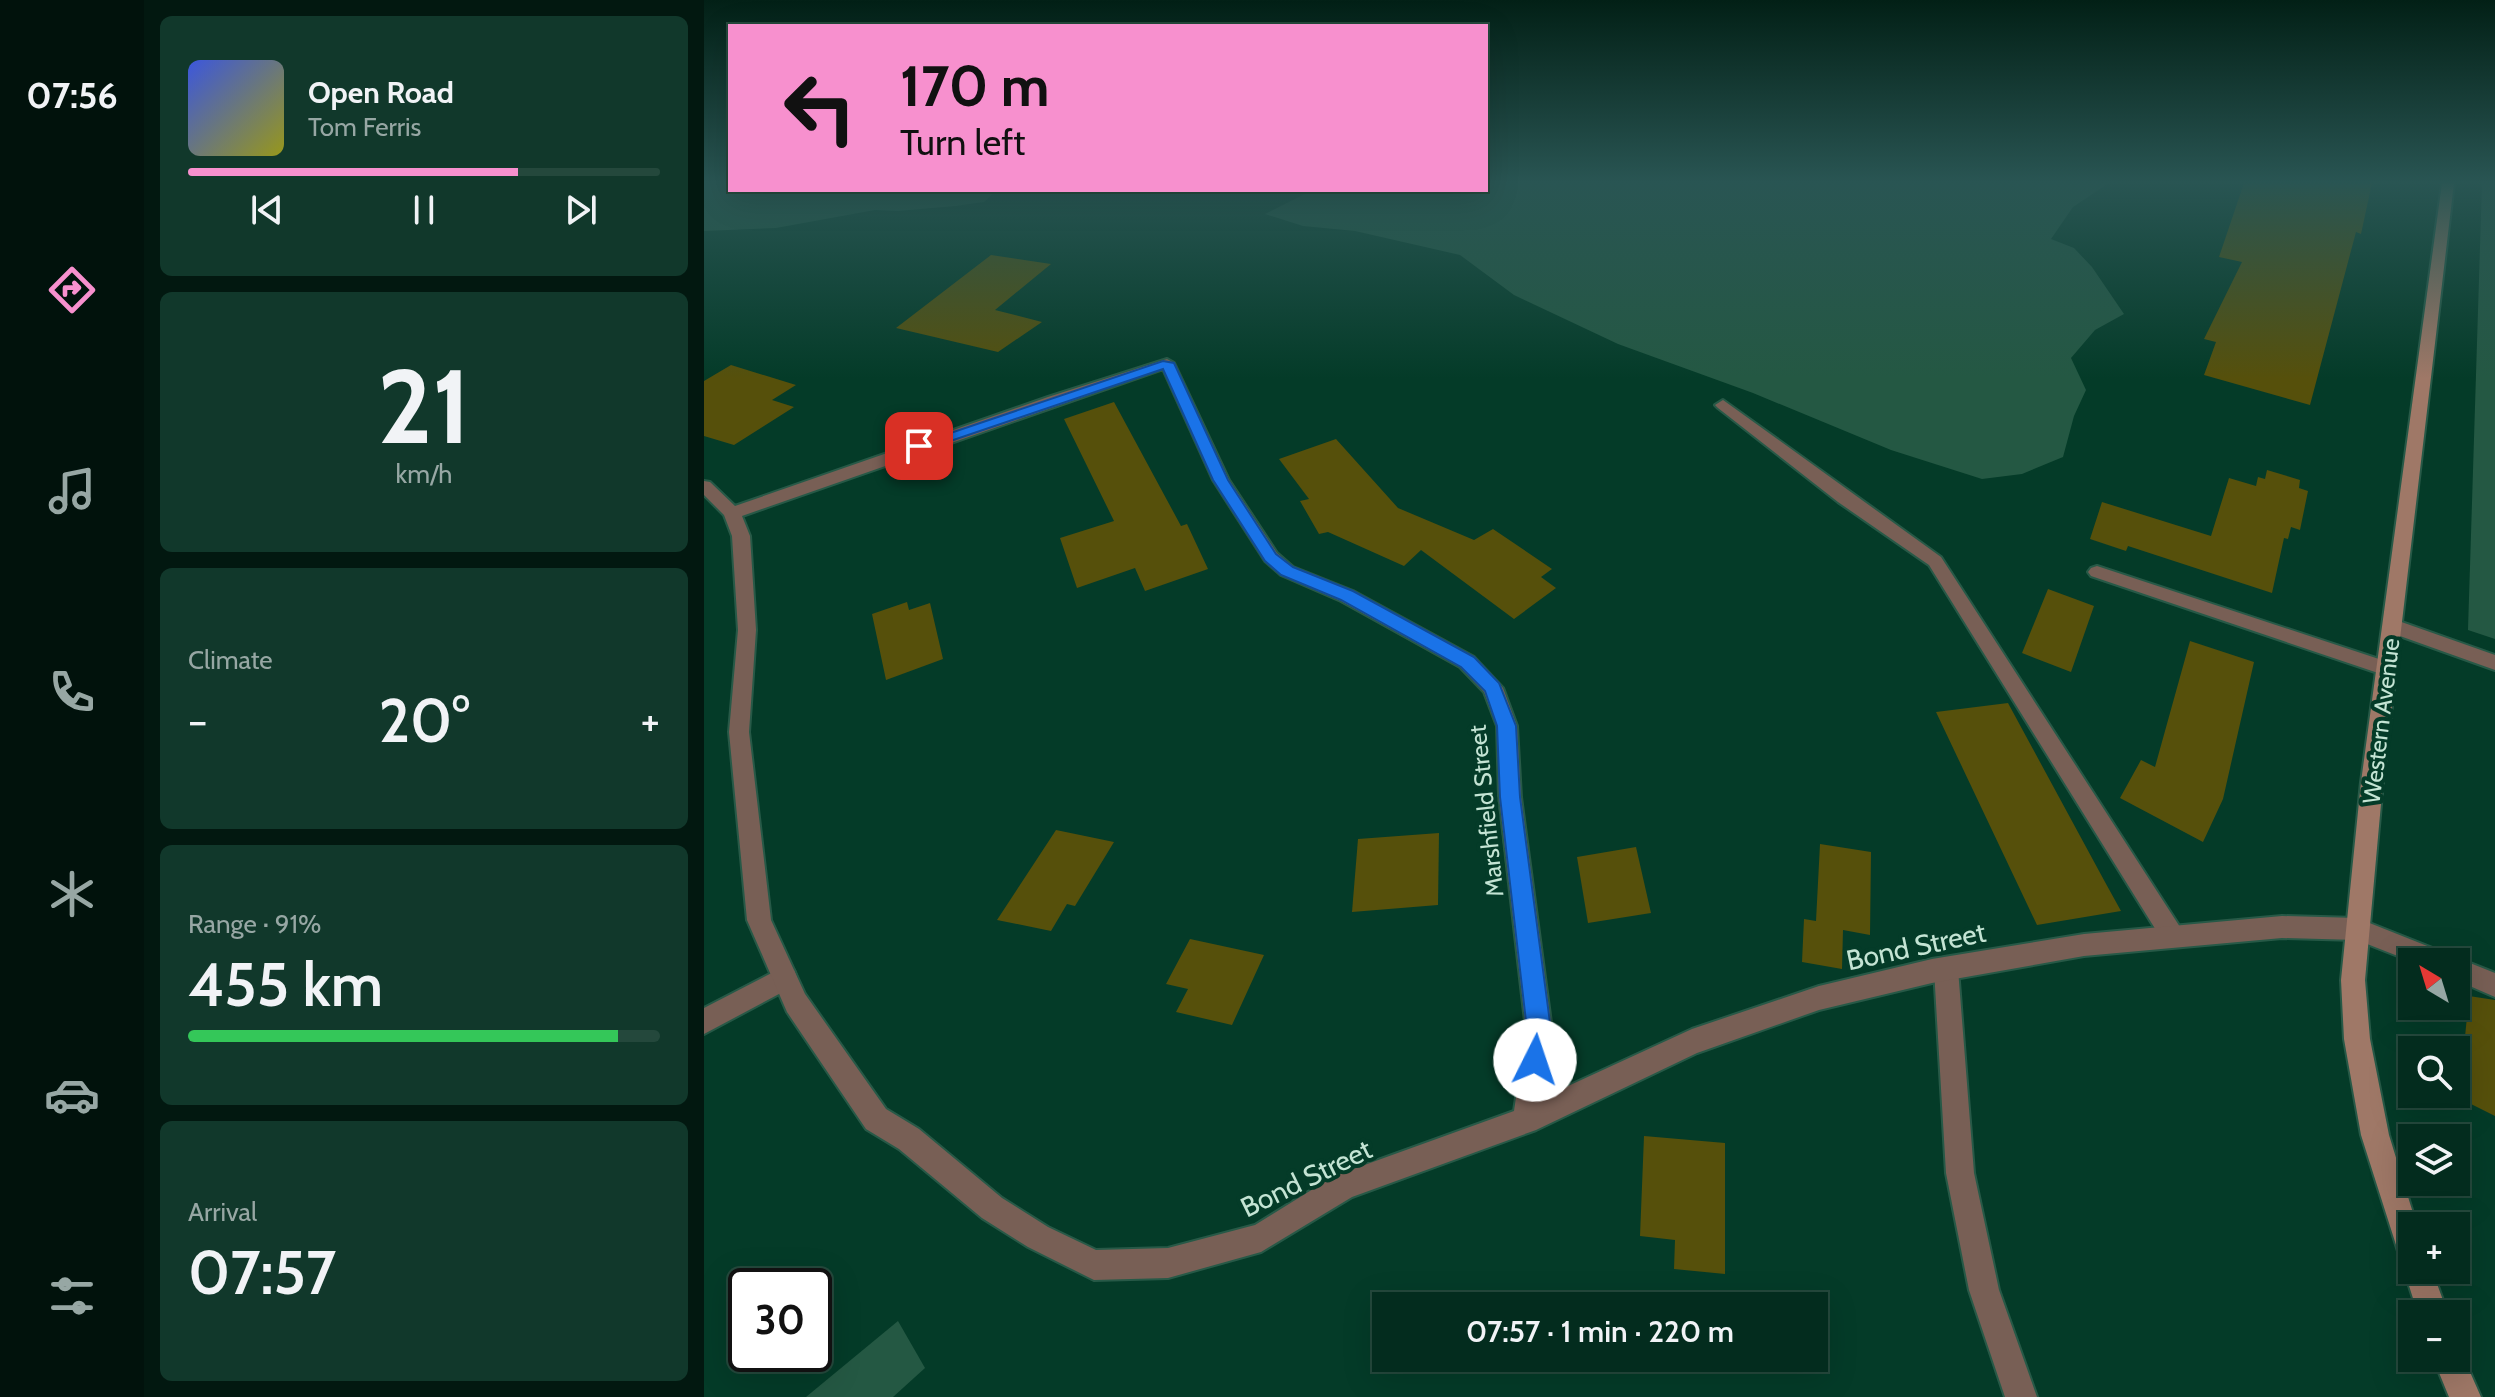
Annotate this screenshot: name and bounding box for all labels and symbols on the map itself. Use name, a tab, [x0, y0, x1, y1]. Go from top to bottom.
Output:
pin	[885, 412, 953, 480]
street label: Western Avenue	[2356, 636, 2406, 806]
street label: Marshfield Street	[1463, 724, 1509, 898]
street label: Bond Street	[1843, 915, 1989, 977]
north arrow	[2398, 948, 2470, 1020]
position arrow	[1493, 1018, 1577, 1102]
street label: Bond Street	[1235, 1132, 1377, 1224]
speed limit sign: 30	[728, 1268, 832, 1372]

